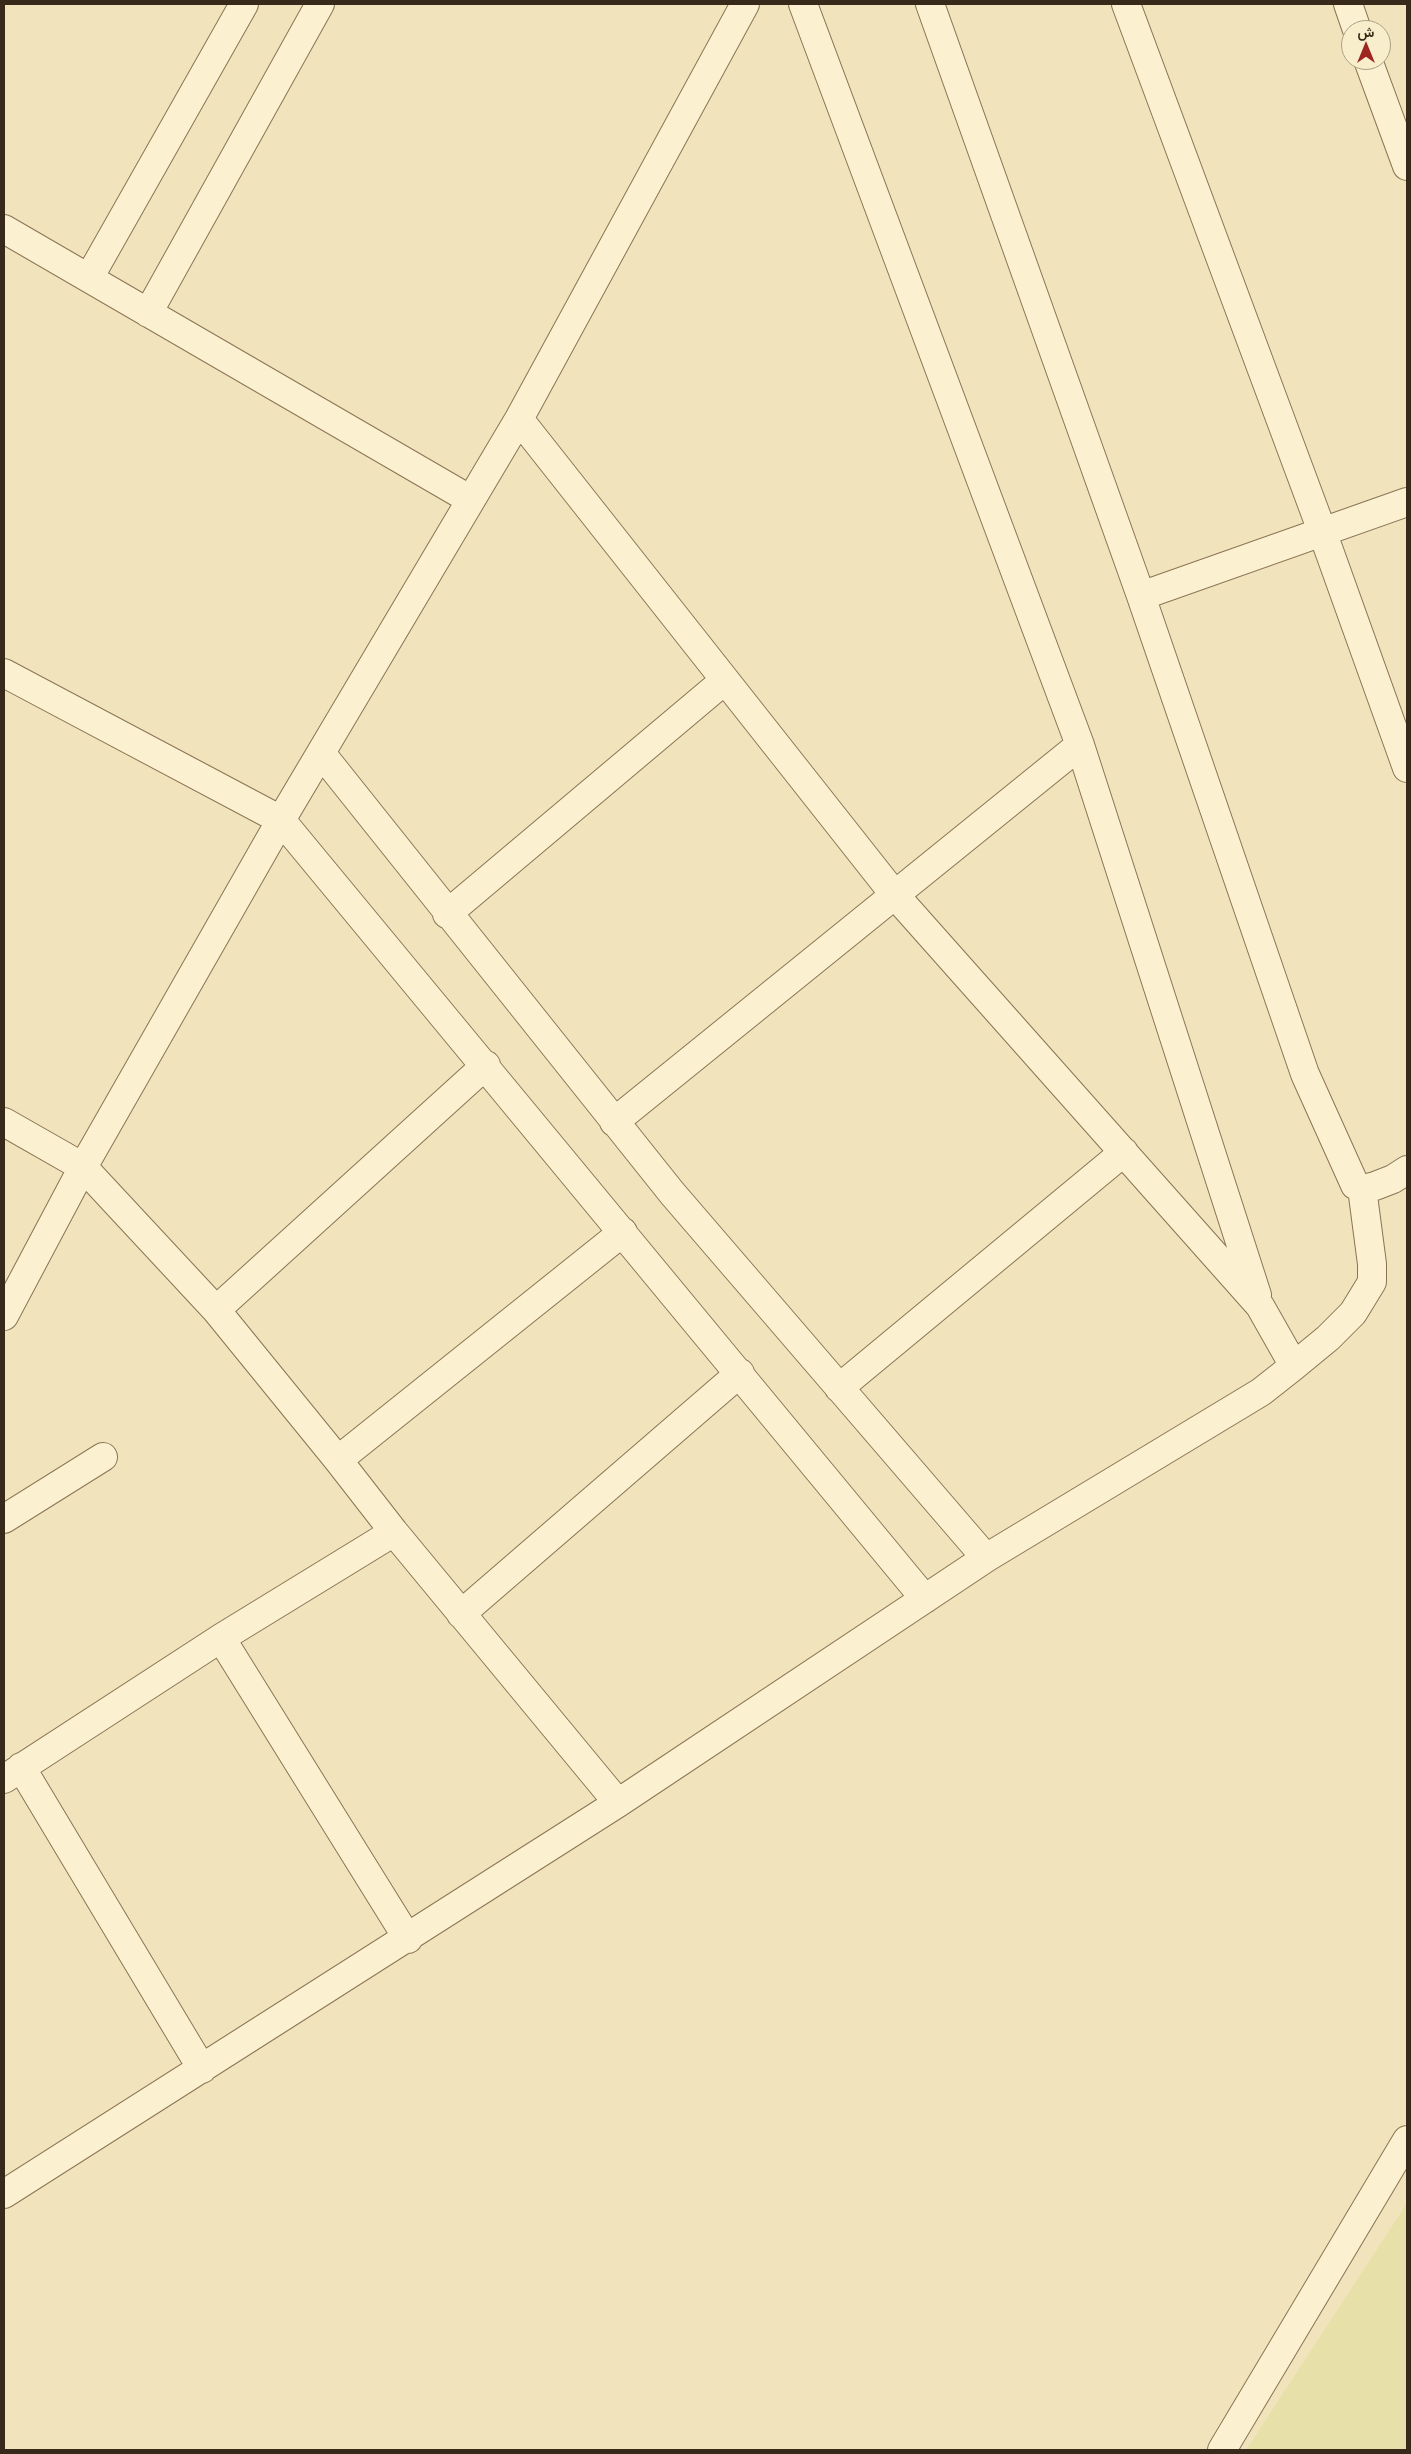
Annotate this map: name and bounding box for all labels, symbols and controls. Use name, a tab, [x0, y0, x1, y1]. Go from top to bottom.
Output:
north arrow	[1341, 20, 1391, 70]
text: ش	[1358, 21, 1374, 41]

